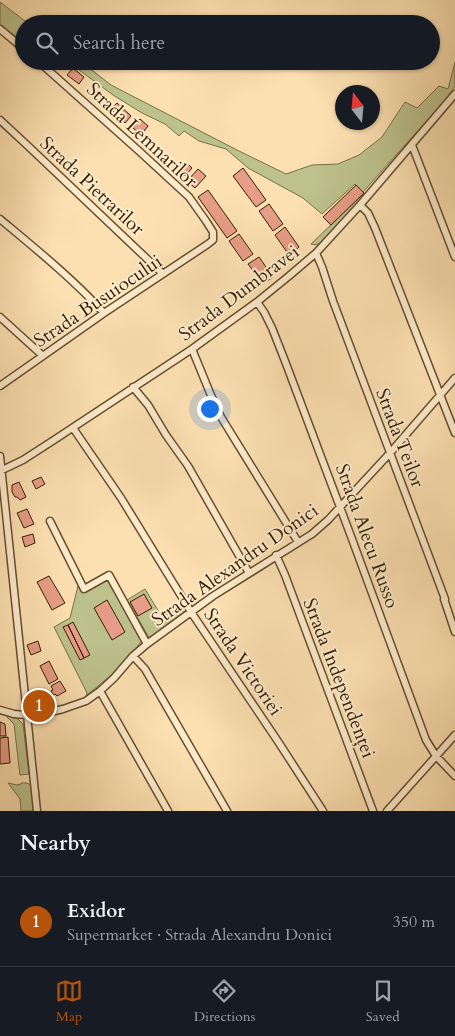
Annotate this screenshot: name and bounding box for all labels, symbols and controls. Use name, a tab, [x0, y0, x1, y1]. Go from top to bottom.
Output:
search box	[15, 15, 440, 70]
icon: search	[33, 29, 61, 57]
text: Search here	[73, 30, 165, 56]
street label: Strada Lemnarilor	[81, 77, 203, 194]
north arrow	[335, 85, 380, 130]
street label: Strada Pietrarilor	[34, 131, 150, 242]
street label: Strada Dumbravei	[173, 239, 305, 347]
street label: Strada Busuiocului	[29, 248, 167, 354]
street label: Strada Teilor	[369, 385, 431, 491]
your location	[197, 396, 223, 422]
street label: Strada Alecu Russo	[329, 460, 405, 612]
street label: Strada Alexandru Donici	[146, 498, 324, 632]
street label: Strada Independenței	[297, 594, 381, 762]
street label: Strada Victoriei	[197, 603, 289, 721]
pin: 1	[23, 687, 55, 725]
text: Nearby	[20, 829, 91, 858]
text: Exidor	[67, 898, 125, 924]
text: 1	[32, 911, 40, 933]
text: 350 m	[393, 911, 435, 933]
text: Supermarket · Strada Alexandru Donici	[67, 924, 332, 946]
tab: Map	[55, 977, 83, 1026]
tab: Directions	[194, 977, 255, 1026]
tab: Saved	[366, 977, 400, 1026]

